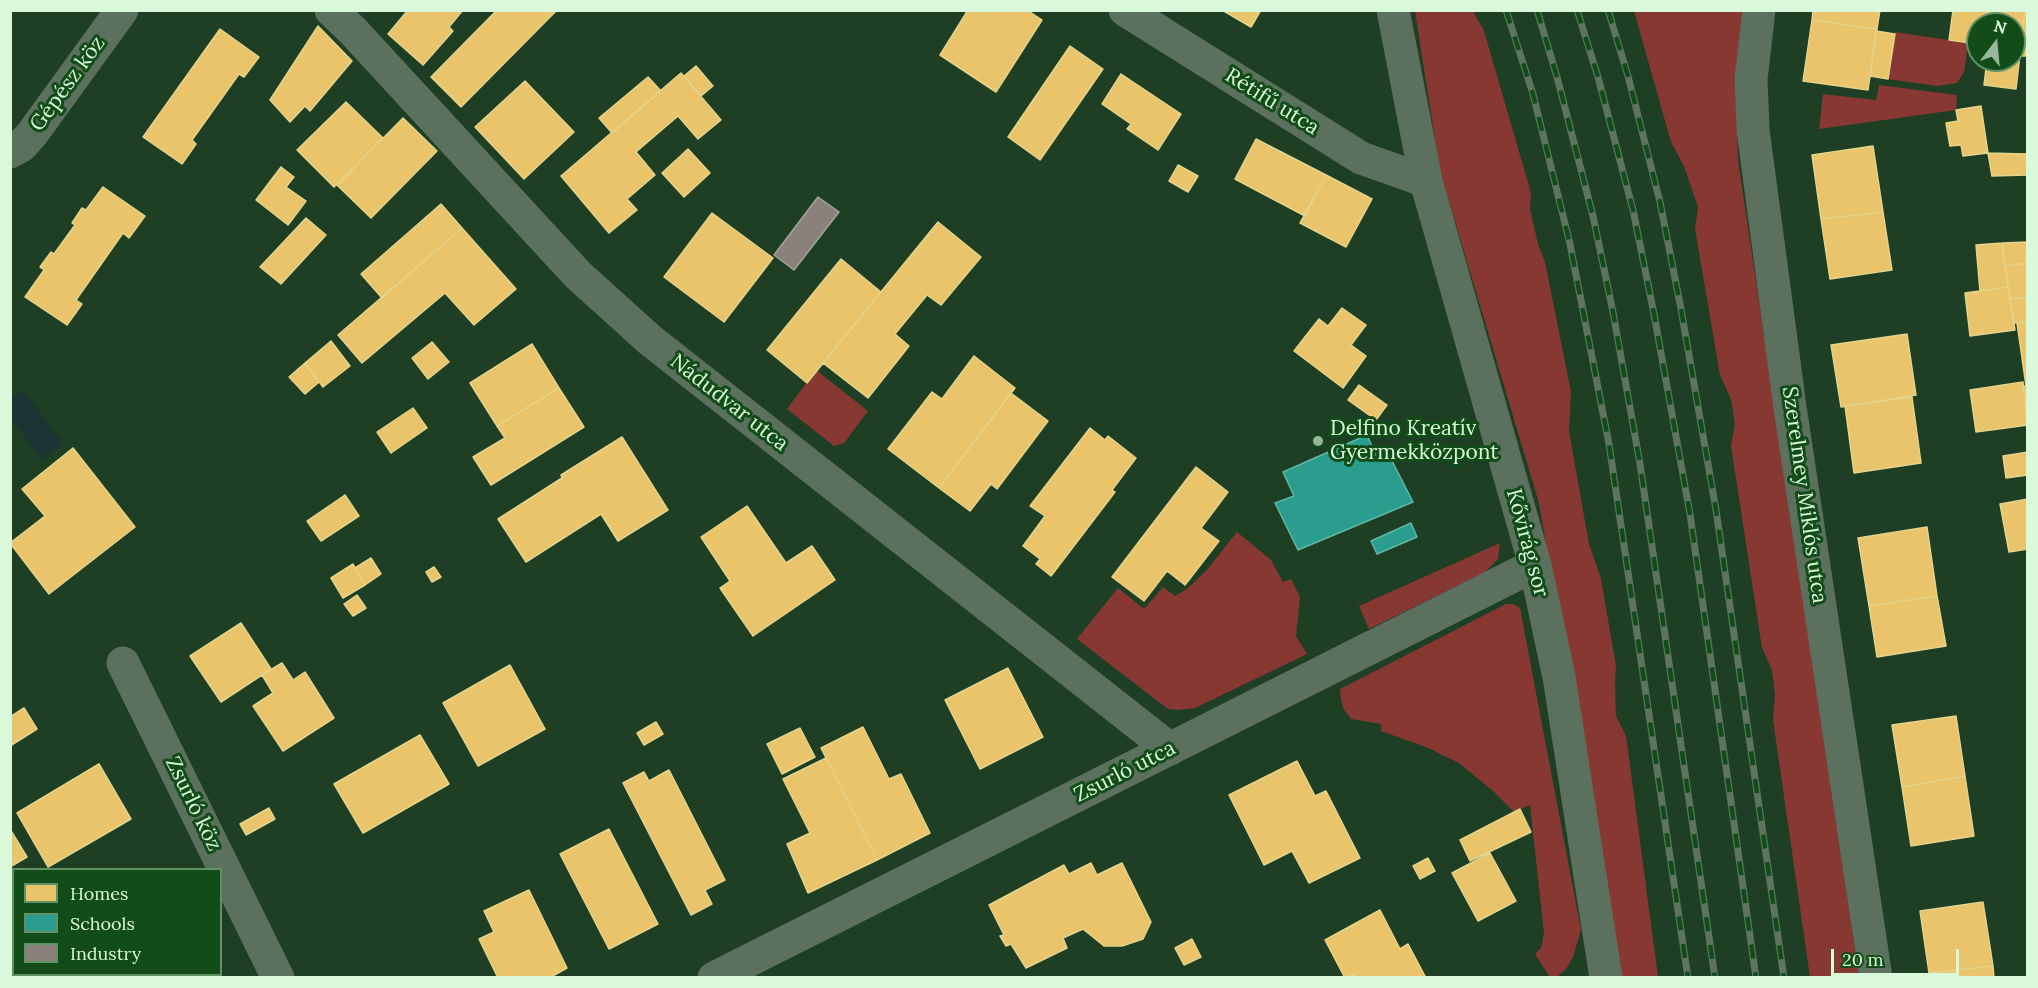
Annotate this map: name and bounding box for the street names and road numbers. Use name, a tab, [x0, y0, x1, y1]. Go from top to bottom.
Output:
street label: Gépész köz	[25, 32, 111, 136]
street label: Rétifű utca	[1220, 63, 1324, 141]
street label: Nádudvar utca	[665, 349, 793, 457]
street label: Szerelmey Miklós utca	[1776, 385, 1832, 605]
street label: Kővirág sor	[1500, 486, 1554, 600]
street label: Zsurló utca	[1070, 736, 1180, 808]
street label: Zsurló köz	[159, 753, 227, 855]

